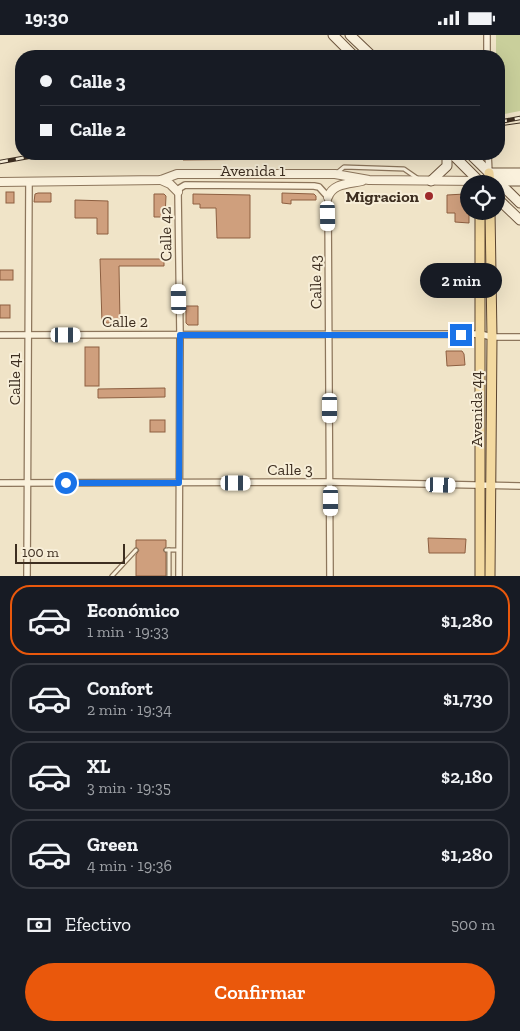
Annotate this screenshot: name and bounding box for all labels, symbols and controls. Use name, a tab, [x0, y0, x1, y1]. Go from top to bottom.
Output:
text: 19:30	[25, 6, 69, 29]
text: Calle 3	[70, 70, 126, 93]
text: Calle 2	[70, 118, 126, 141]
street label: Avenida 1	[221, 161, 285, 180]
map controls	[460, 175, 505, 220]
button: locate	[460, 175, 505, 220]
place label: Migracion	[346, 187, 420, 206]
marker: Migracion	[423, 190, 435, 202]
car	[320, 201, 335, 231]
street label: Calle 42	[156, 207, 175, 261]
street label: Calle 43	[306, 255, 325, 309]
callout: 2 min	[420, 263, 502, 297]
text: 2 min	[441, 271, 481, 290]
car	[171, 284, 186, 314]
street label: Calle 2	[102, 312, 148, 331]
route end	[450, 324, 472, 346]
car	[51, 328, 81, 343]
street label: Calle 41	[5, 353, 24, 405]
street label: Avenida 44	[467, 371, 486, 447]
car	[322, 393, 337, 423]
street label: Calle 3	[267, 460, 313, 479]
route start	[55, 472, 77, 494]
car	[221, 476, 251, 491]
car	[425, 477, 456, 493]
car	[323, 486, 338, 516]
scale bar	[15, 541, 125, 564]
text: 100 m	[22, 544, 59, 561]
icon: car	[27, 598, 72, 643]
text: Económico	[87, 599, 180, 622]
text: $1,280	[441, 609, 493, 632]
text: 1 min · 19:33	[87, 622, 169, 641]
icon: car	[27, 676, 72, 721]
text: Confort	[87, 677, 153, 700]
text: $1,730	[443, 687, 493, 710]
text: 2 min · 19:34	[87, 700, 172, 719]
icon: car	[27, 754, 72, 799]
text: XL	[87, 755, 110, 778]
text: $2,180	[441, 765, 493, 788]
text: 3 min · 19:35	[87, 778, 171, 797]
icon: car	[27, 832, 72, 877]
text: Green	[87, 833, 138, 856]
text: $1,280	[441, 843, 493, 866]
text: 4 min · 19:36	[87, 856, 172, 875]
icon: cash	[25, 911, 53, 939]
text: Efectivo	[65, 913, 131, 936]
text: 500 m	[451, 915, 495, 934]
button: Confirmar	[25, 963, 495, 1021]

